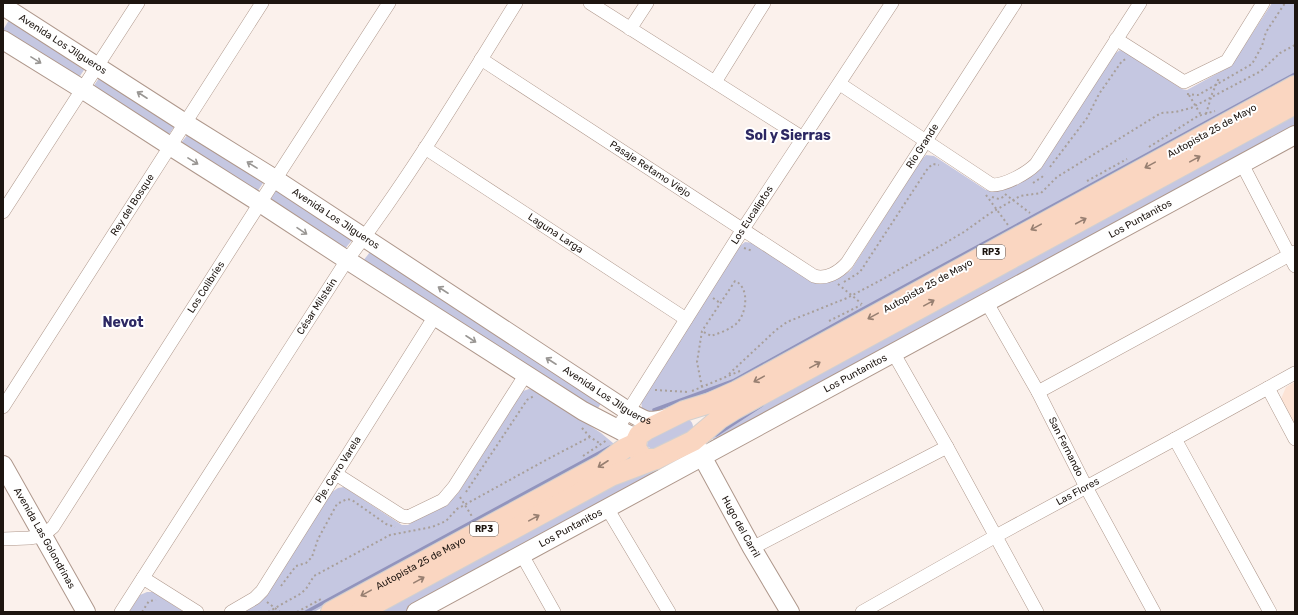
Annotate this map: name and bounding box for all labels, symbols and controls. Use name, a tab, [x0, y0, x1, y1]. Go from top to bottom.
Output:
street label: Avenida Los Jilgueros	[17, 12, 109, 77]
one-way arrow	[30, 57, 42, 65]
one-way arrow	[137, 91, 148, 99]
street label: Autopista 25 de Mayo	[1165, 101, 1259, 161]
street label: Río Grande	[904, 121, 942, 171]
district label: Sol y Sierras	[745, 127, 831, 144]
street label: Pasaje Retamo Viejo	[607, 138, 693, 200]
one-way arrow	[1189, 154, 1201, 162]
one-way arrow	[187, 157, 199, 165]
one-way arrow	[247, 161, 258, 169]
one-way arrow	[1144, 162, 1156, 169]
street label: Rey del Bosque	[108, 171, 157, 238]
street label: Los Eucaliptos	[729, 184, 776, 247]
street label: Avenida Los Jilgueros	[290, 186, 382, 252]
street label: Los Puntanitos	[1107, 197, 1174, 241]
street label: Laguna Larga	[526, 211, 585, 256]
one-way arrow	[1075, 217, 1087, 224]
one-way arrow	[1030, 224, 1042, 232]
one-way arrow	[296, 227, 307, 235]
road number: RP3	[977, 245, 1005, 259]
street label: Autopista 25 de Mayo	[881, 256, 975, 316]
street label: Los Colibríes	[185, 259, 227, 315]
street label: César Milstein	[295, 276, 340, 337]
one-way arrow	[437, 285, 449, 293]
one-way arrow	[923, 298, 935, 306]
one-way arrow	[867, 313, 879, 321]
district label: Nevot	[102, 314, 144, 331]
one-way arrow	[465, 335, 476, 343]
street label: Los Puntanitos	[822, 352, 889, 395]
one-way arrow	[546, 357, 557, 365]
one-way arrow	[809, 361, 821, 369]
street label: Avenida Los Jilgueros	[561, 364, 652, 427]
one-way arrow	[753, 375, 765, 383]
street label: San Fernando	[1046, 415, 1086, 479]
street label: Pje. Cerro Varela	[313, 434, 364, 505]
one-way arrow	[597, 460, 609, 468]
street label: Las Flores	[1054, 475, 1101, 508]
street label: Avenida Las Golondrinas	[11, 485, 78, 591]
street label: Hugo del Carril	[719, 494, 762, 560]
street label: Los Puntanitos	[537, 506, 604, 550]
one-way arrow	[527, 514, 539, 521]
road number: RP3	[470, 522, 498, 536]
street label: Autopista 25 de Mayo	[374, 534, 468, 593]
one-way arrow	[413, 576, 425, 583]
one-way arrow	[360, 590, 372, 597]

